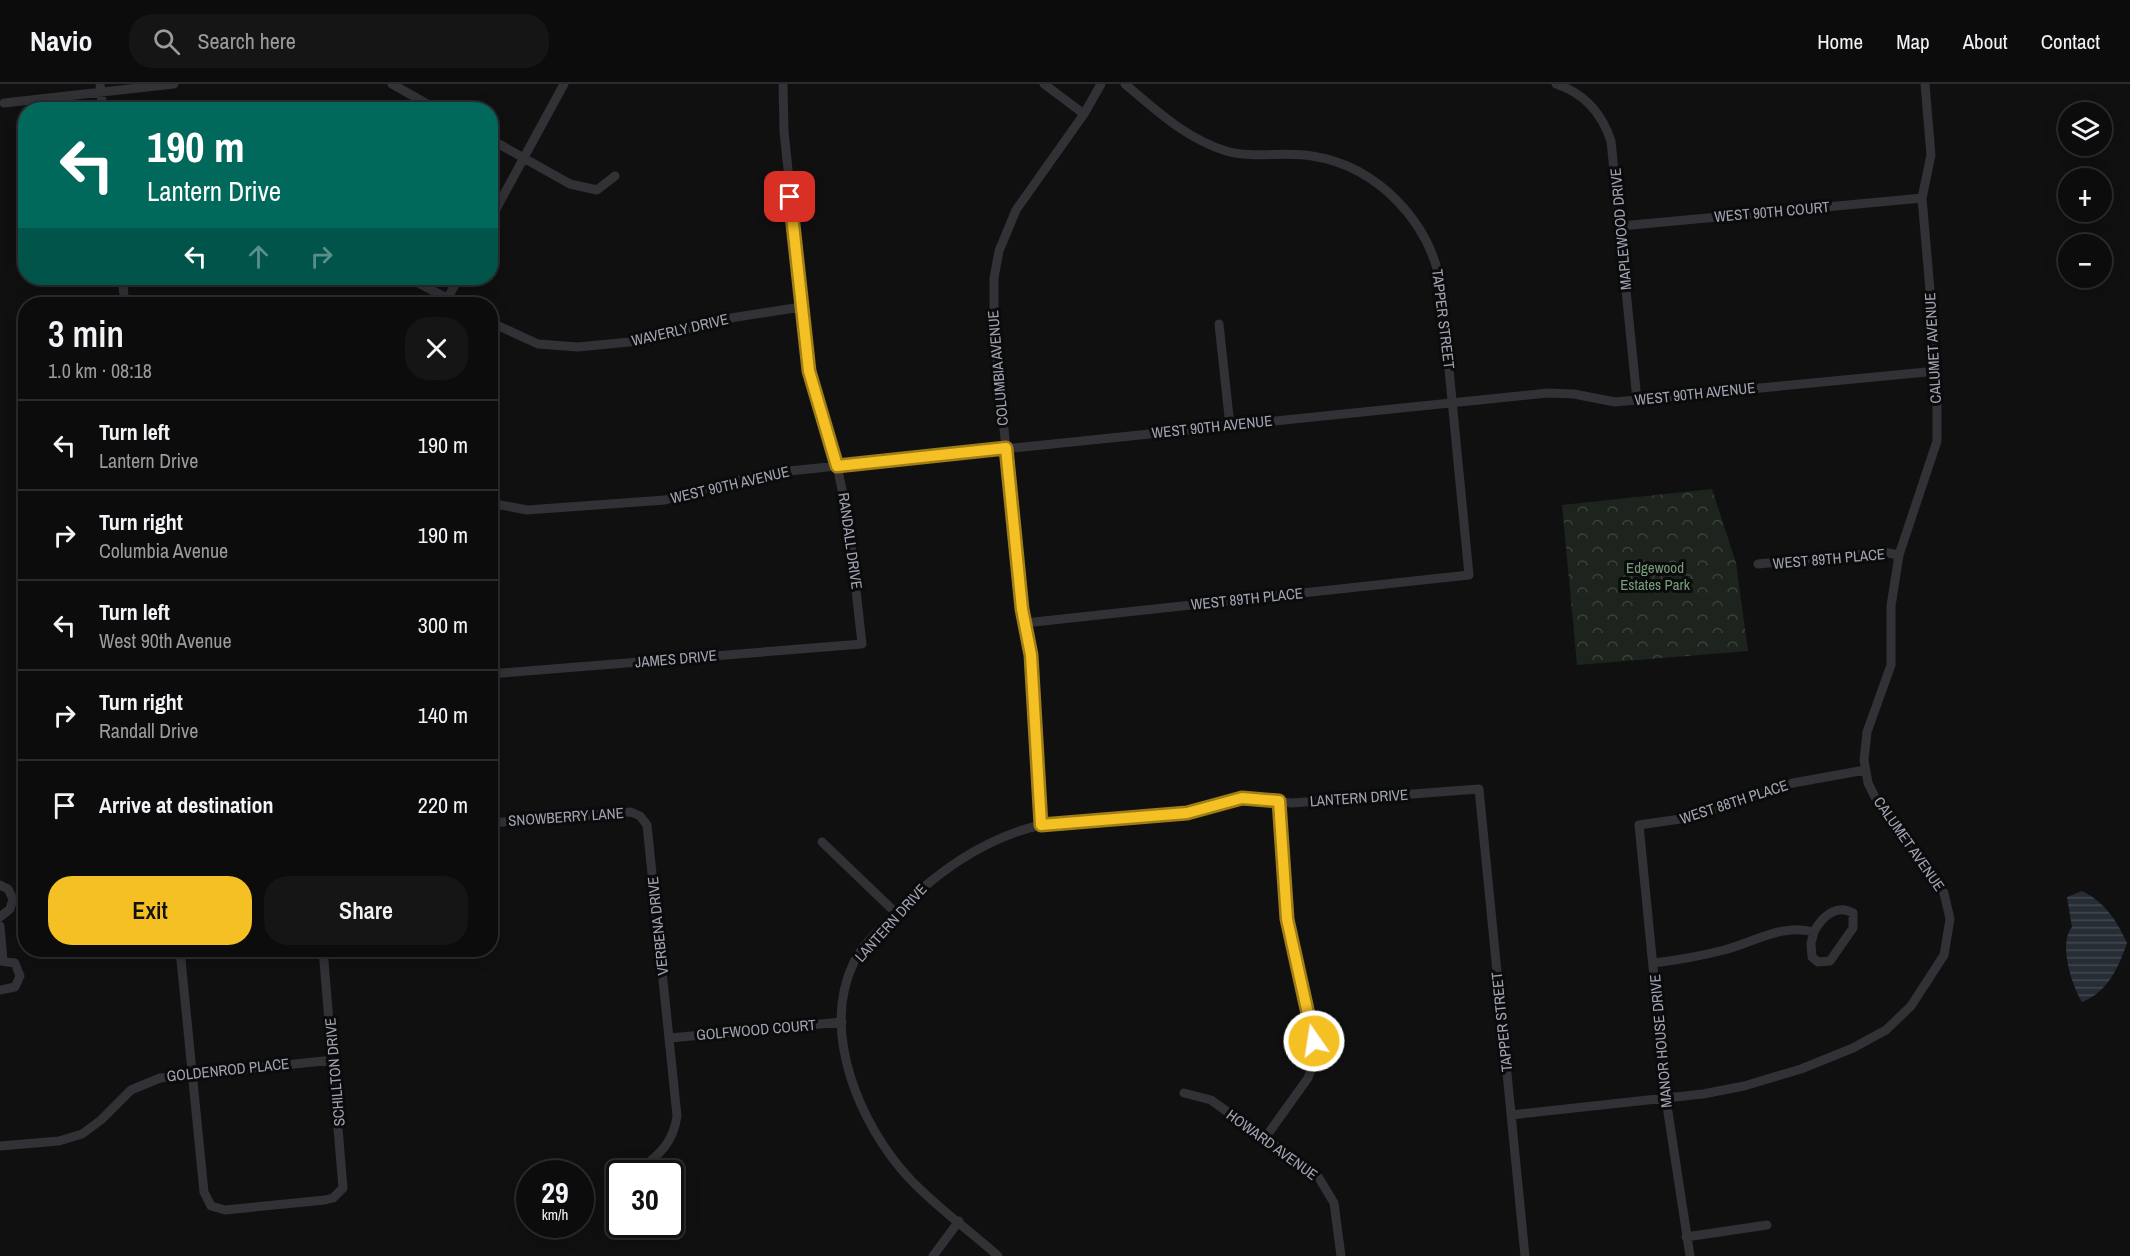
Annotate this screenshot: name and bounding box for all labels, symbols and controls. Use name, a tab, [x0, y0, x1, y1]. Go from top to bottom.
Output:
search box	[129, 14, 549, 68]
text: Navio	[30, 22, 93, 60]
icon: search	[150, 25, 183, 58]
text: Search here	[198, 26, 296, 56]
text: Home	[1817, 27, 1863, 56]
text: Map	[1896, 27, 1930, 56]
text: About	[1963, 27, 2008, 56]
text: Contact	[2041, 27, 2100, 56]
map controls	[2058, 102, 2112, 288]
button: layers	[2058, 102, 2112, 156]
text: 190 m	[147, 119, 245, 175]
icon: left	[48, 126, 126, 204]
street label: MAPLEWOOD DRIVE	[1605, 167, 1636, 291]
button: +	[2058, 168, 2112, 222]
pin	[764, 171, 815, 222]
text: Lantern Drive	[147, 173, 281, 209]
icon: arrive	[773, 180, 806, 213]
street label: WEST 90TH COURT	[1713, 196, 1831, 227]
button: −	[2058, 234, 2112, 288]
icon: left	[179, 240, 212, 273]
icon: ahead	[242, 240, 275, 273]
icon: right	[305, 240, 338, 273]
street label: TAPPER STREET	[1427, 268, 1460, 370]
street label: CALUMET AVENUE	[1919, 292, 1946, 404]
street label: WAVERLY DRIVE	[629, 308, 730, 351]
street label: COLUMBIA AVENUE	[982, 309, 1013, 427]
text: 3 min	[48, 310, 124, 358]
button: close	[405, 317, 468, 380]
text: 1.0 km · 08:18	[48, 357, 152, 384]
street label: WEST 90TH AVENUE	[1634, 377, 1756, 410]
street label: WEST 90TH AVENUE	[1151, 410, 1273, 443]
text: Turn left	[99, 417, 170, 447]
icon: left	[48, 429, 81, 462]
text: 190 m	[418, 430, 468, 460]
text: Lantern Drive	[99, 447, 198, 474]
street label: WEST 90TH AVENUE	[668, 461, 791, 508]
street label: RANDALL DRIVE	[833, 491, 868, 591]
text: Turn right	[99, 507, 183, 537]
icon: right	[48, 519, 81, 552]
text: 190 m	[418, 520, 468, 550]
text: Columbia Avenue	[99, 537, 228, 564]
street label: WEST 89TH PLACE	[1772, 543, 1886, 574]
park label: Edgewood Estates Park	[1620, 557, 1691, 595]
street label: WEST 89TH PLACE	[1190, 582, 1304, 615]
text: Turn left	[99, 597, 170, 627]
icon: left	[48, 609, 81, 642]
text: 300 m	[418, 610, 468, 640]
text: West 90th Avenue	[99, 627, 232, 654]
street label: JAMES DRIVE	[634, 644, 718, 673]
text: Turn right	[99, 687, 183, 717]
icon: right	[48, 699, 81, 732]
text: 140 m	[418, 700, 468, 730]
text: Randall Drive	[99, 717, 198, 744]
street label: WEST 88TH PLACE	[1677, 774, 1791, 829]
street label: LANTERN DRIVE	[1309, 784, 1409, 811]
icon: arrive	[48, 789, 81, 822]
text: Arrive at destination	[99, 790, 273, 820]
text: 220 m	[418, 790, 468, 820]
street label: CALUMET AVENUE	[1869, 792, 1950, 895]
street label: SNOWBERRY LANE	[507, 802, 624, 831]
button: Exit	[48, 876, 252, 945]
button: Share	[264, 876, 468, 945]
street label: VERBENA DRIVE	[642, 876, 673, 976]
street label: LANTERN DRIVE	[850, 879, 931, 966]
street label: TAPPER STREET	[1486, 971, 1517, 1073]
street label: MANOR HOUSE DRIVE	[1644, 973, 1677, 1109]
position arrow	[1282, 1009, 1346, 1073]
street label: GOLFWOOD COURT	[695, 1014, 817, 1045]
street label: SCHILLTON DRIVE	[319, 1017, 350, 1127]
street label: GOLDENROD PLACE	[166, 1053, 290, 1086]
street label: HOWARD AVENUE	[1222, 1104, 1322, 1185]
speed limit sign: 30	[606, 1160, 684, 1238]
text: 29	[541, 1172, 569, 1212]
text: km/h	[542, 1204, 568, 1225]

